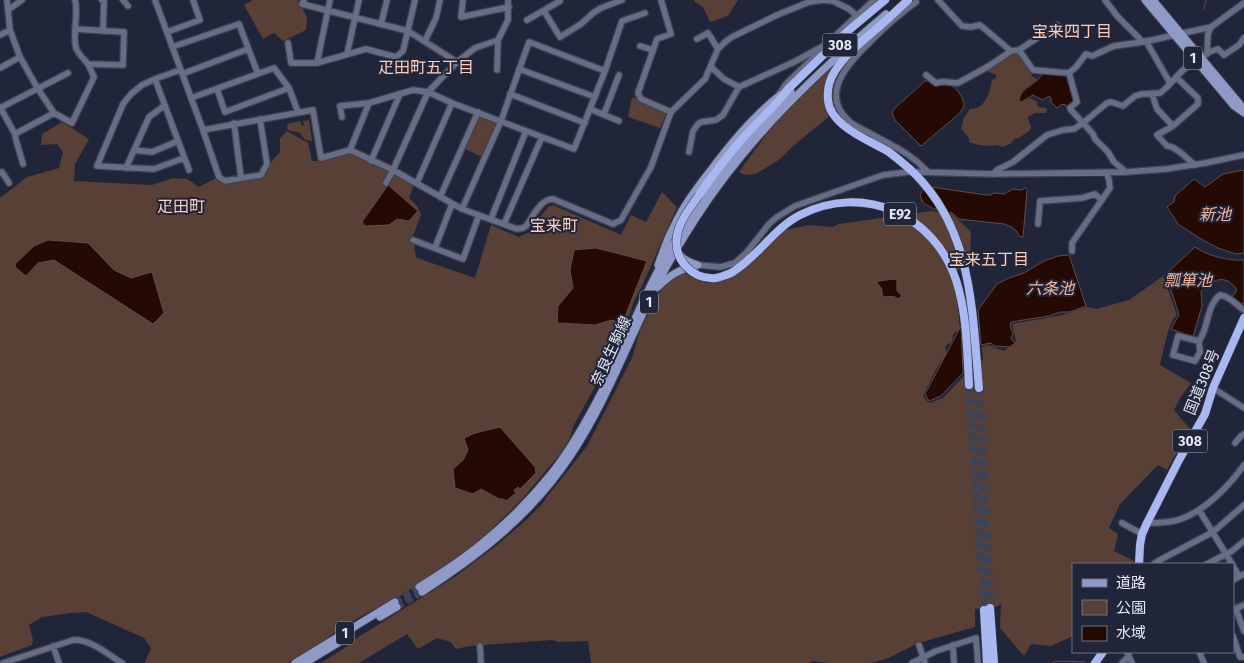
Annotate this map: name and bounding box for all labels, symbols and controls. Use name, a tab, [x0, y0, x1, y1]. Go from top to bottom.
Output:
district label: 宝来四丁目	[1032, 22, 1112, 41]
road number: 308	[822, 34, 858, 56]
road number: 1	[1184, 46, 1202, 70]
district label: 疋田町五丁目	[378, 58, 474, 77]
district label: 疋田町	[157, 197, 205, 216]
road number: E92	[884, 202, 916, 225]
water label: 新池	[1199, 205, 1233, 224]
district label: 宝来町	[530, 216, 578, 235]
district label: 宝来五丁目	[949, 250, 1029, 269]
water label: 瓢箪池	[1164, 271, 1214, 290]
water label: 六条池	[1026, 279, 1076, 298]
road number: 1	[640, 290, 658, 314]
street label: 奈良生駒線	[587, 313, 635, 389]
street label: 国道308号	[1181, 347, 1223, 417]
road number: 308	[1172, 430, 1208, 452]
legend	[1072, 563, 1234, 653]
text: 道路	[1116, 574, 1146, 592]
text: 公園	[1116, 599, 1146, 617]
road number: 1	[336, 622, 354, 644]
text: 水域	[1116, 624, 1146, 642]

